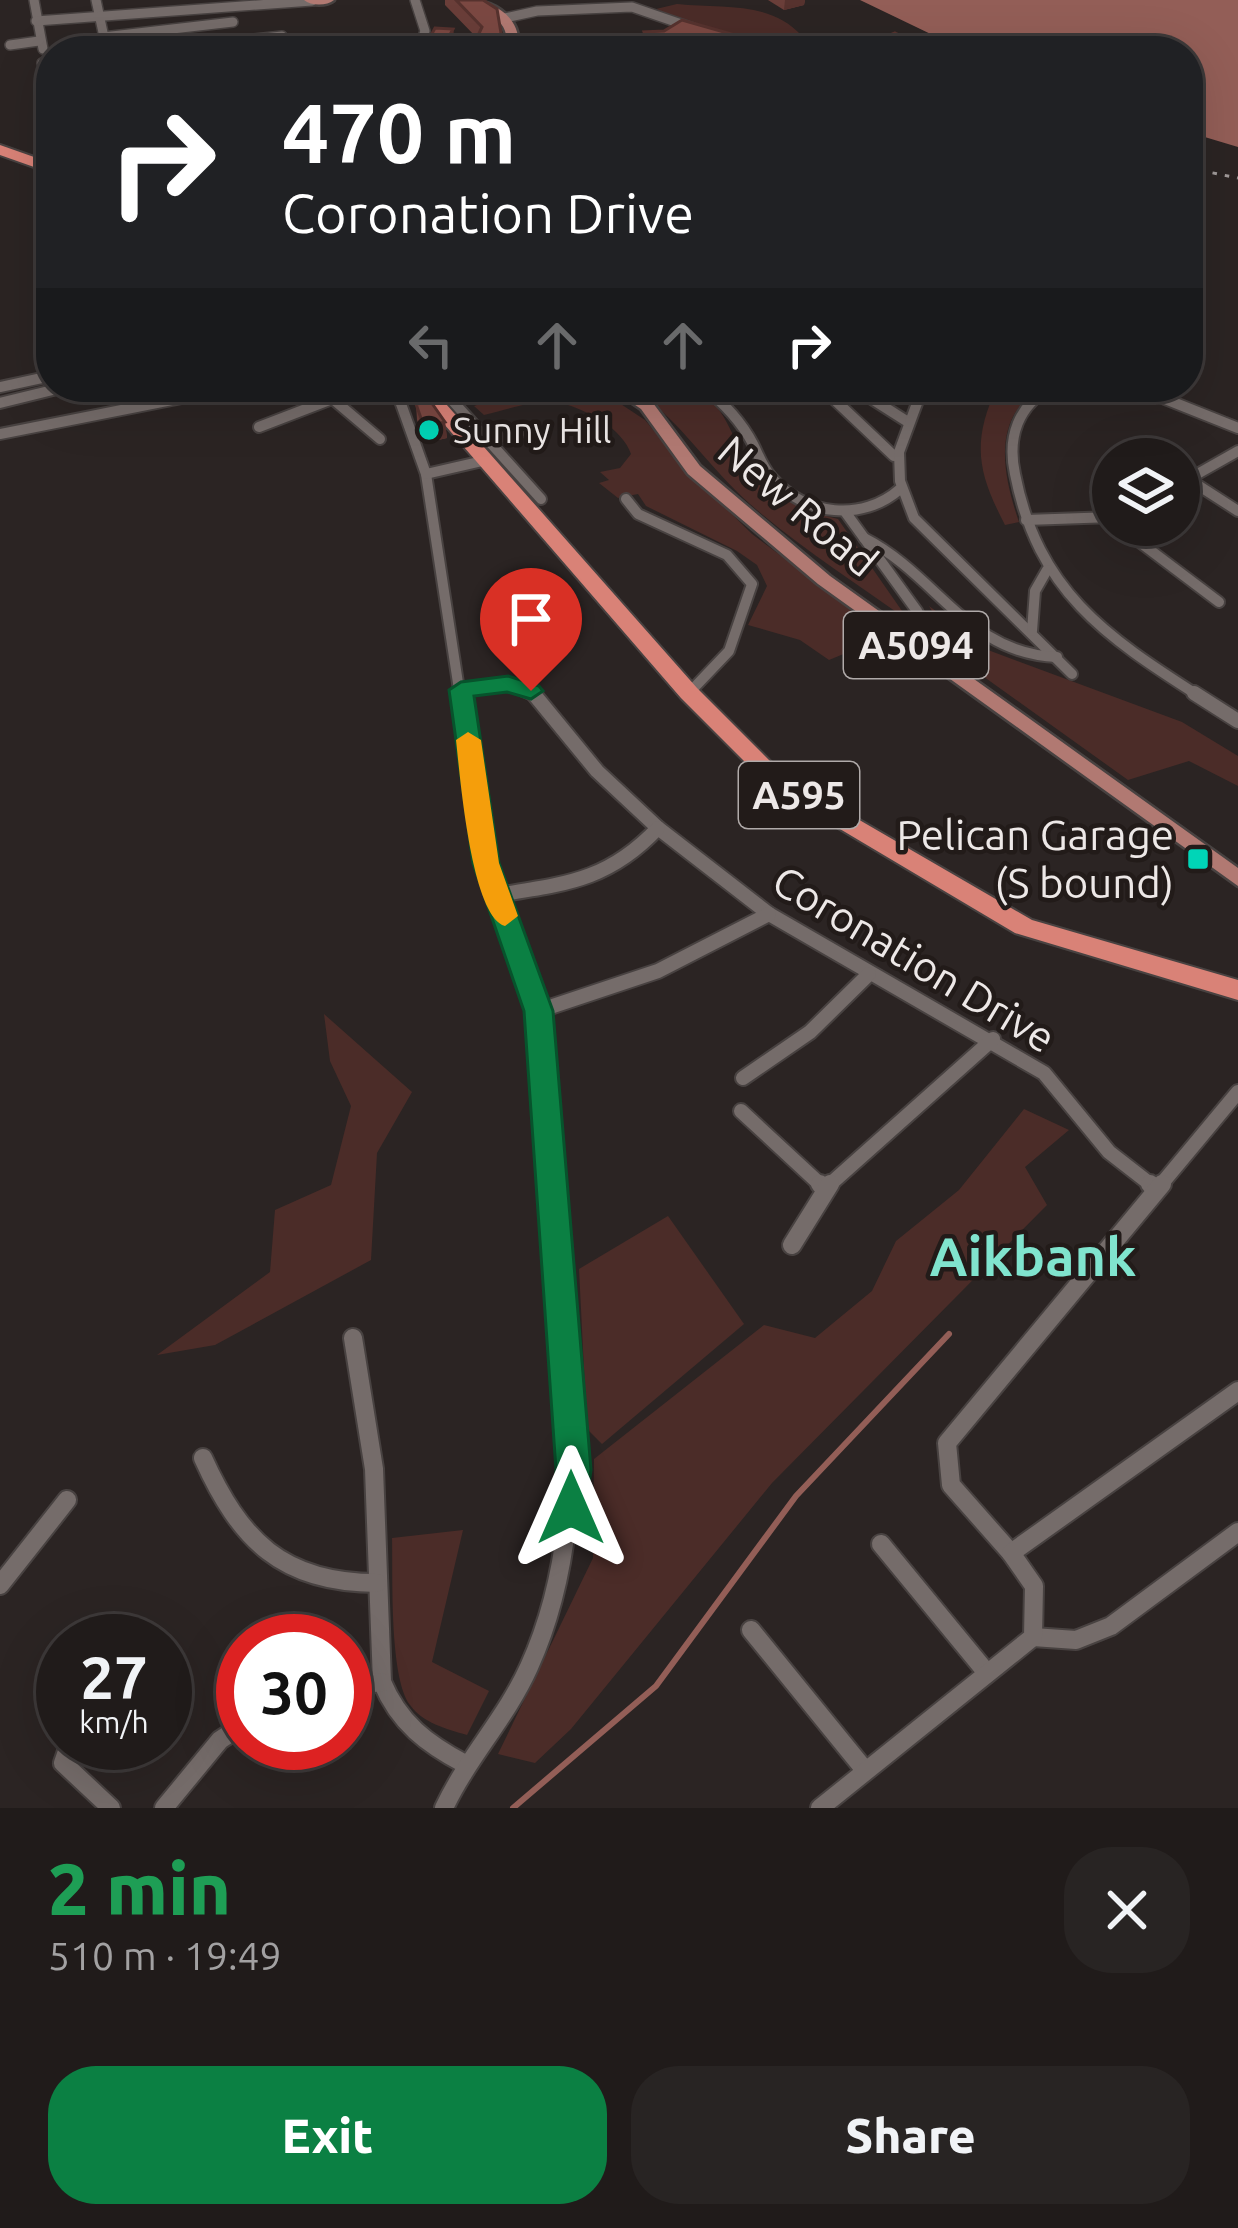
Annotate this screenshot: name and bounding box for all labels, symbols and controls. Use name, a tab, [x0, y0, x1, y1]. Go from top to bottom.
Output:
icon: right	[84, 84, 240, 240]
text: 470 m	[282, 85, 516, 179]
text: Coronation Drive	[282, 183, 694, 243]
icon: left	[398, 312, 464, 378]
icon: ahead	[524, 312, 590, 378]
icon: ahead	[650, 312, 716, 378]
icon: right	[776, 312, 842, 378]
place label: Sunny Hill	[453, 409, 612, 450]
marker: Sunny Hill	[416, 417, 442, 443]
street label: New Road	[710, 426, 887, 585]
map controls	[1092, 438, 1200, 546]
button: layers	[1092, 438, 1200, 546]
pin	[480, 568, 582, 691]
icon: arrive	[498, 586, 564, 652]
road number: A5094	[844, 612, 988, 678]
road number: A595	[739, 762, 859, 828]
place label: Pelican Garage (S bound)	[897, 811, 1174, 906]
marker: Pelican Garage (S bound)	[1185, 846, 1211, 872]
street label: Coronation Drive	[765, 856, 1064, 1061]
district label: Aikbank	[930, 1226, 1136, 1286]
position arrow	[508, 1445, 634, 1571]
speed limit sign: 30	[216, 1614, 372, 1770]
text: 27	[80, 1643, 148, 1710]
text: km/h	[79, 1705, 149, 1739]
button: close	[1064, 1847, 1190, 1973]
text: 2 min	[48, 1848, 231, 1929]
text: 510 m · 19:49	[48, 1934, 282, 1977]
button: Exit	[48, 2066, 607, 2204]
button: Share	[631, 2066, 1190, 2204]

